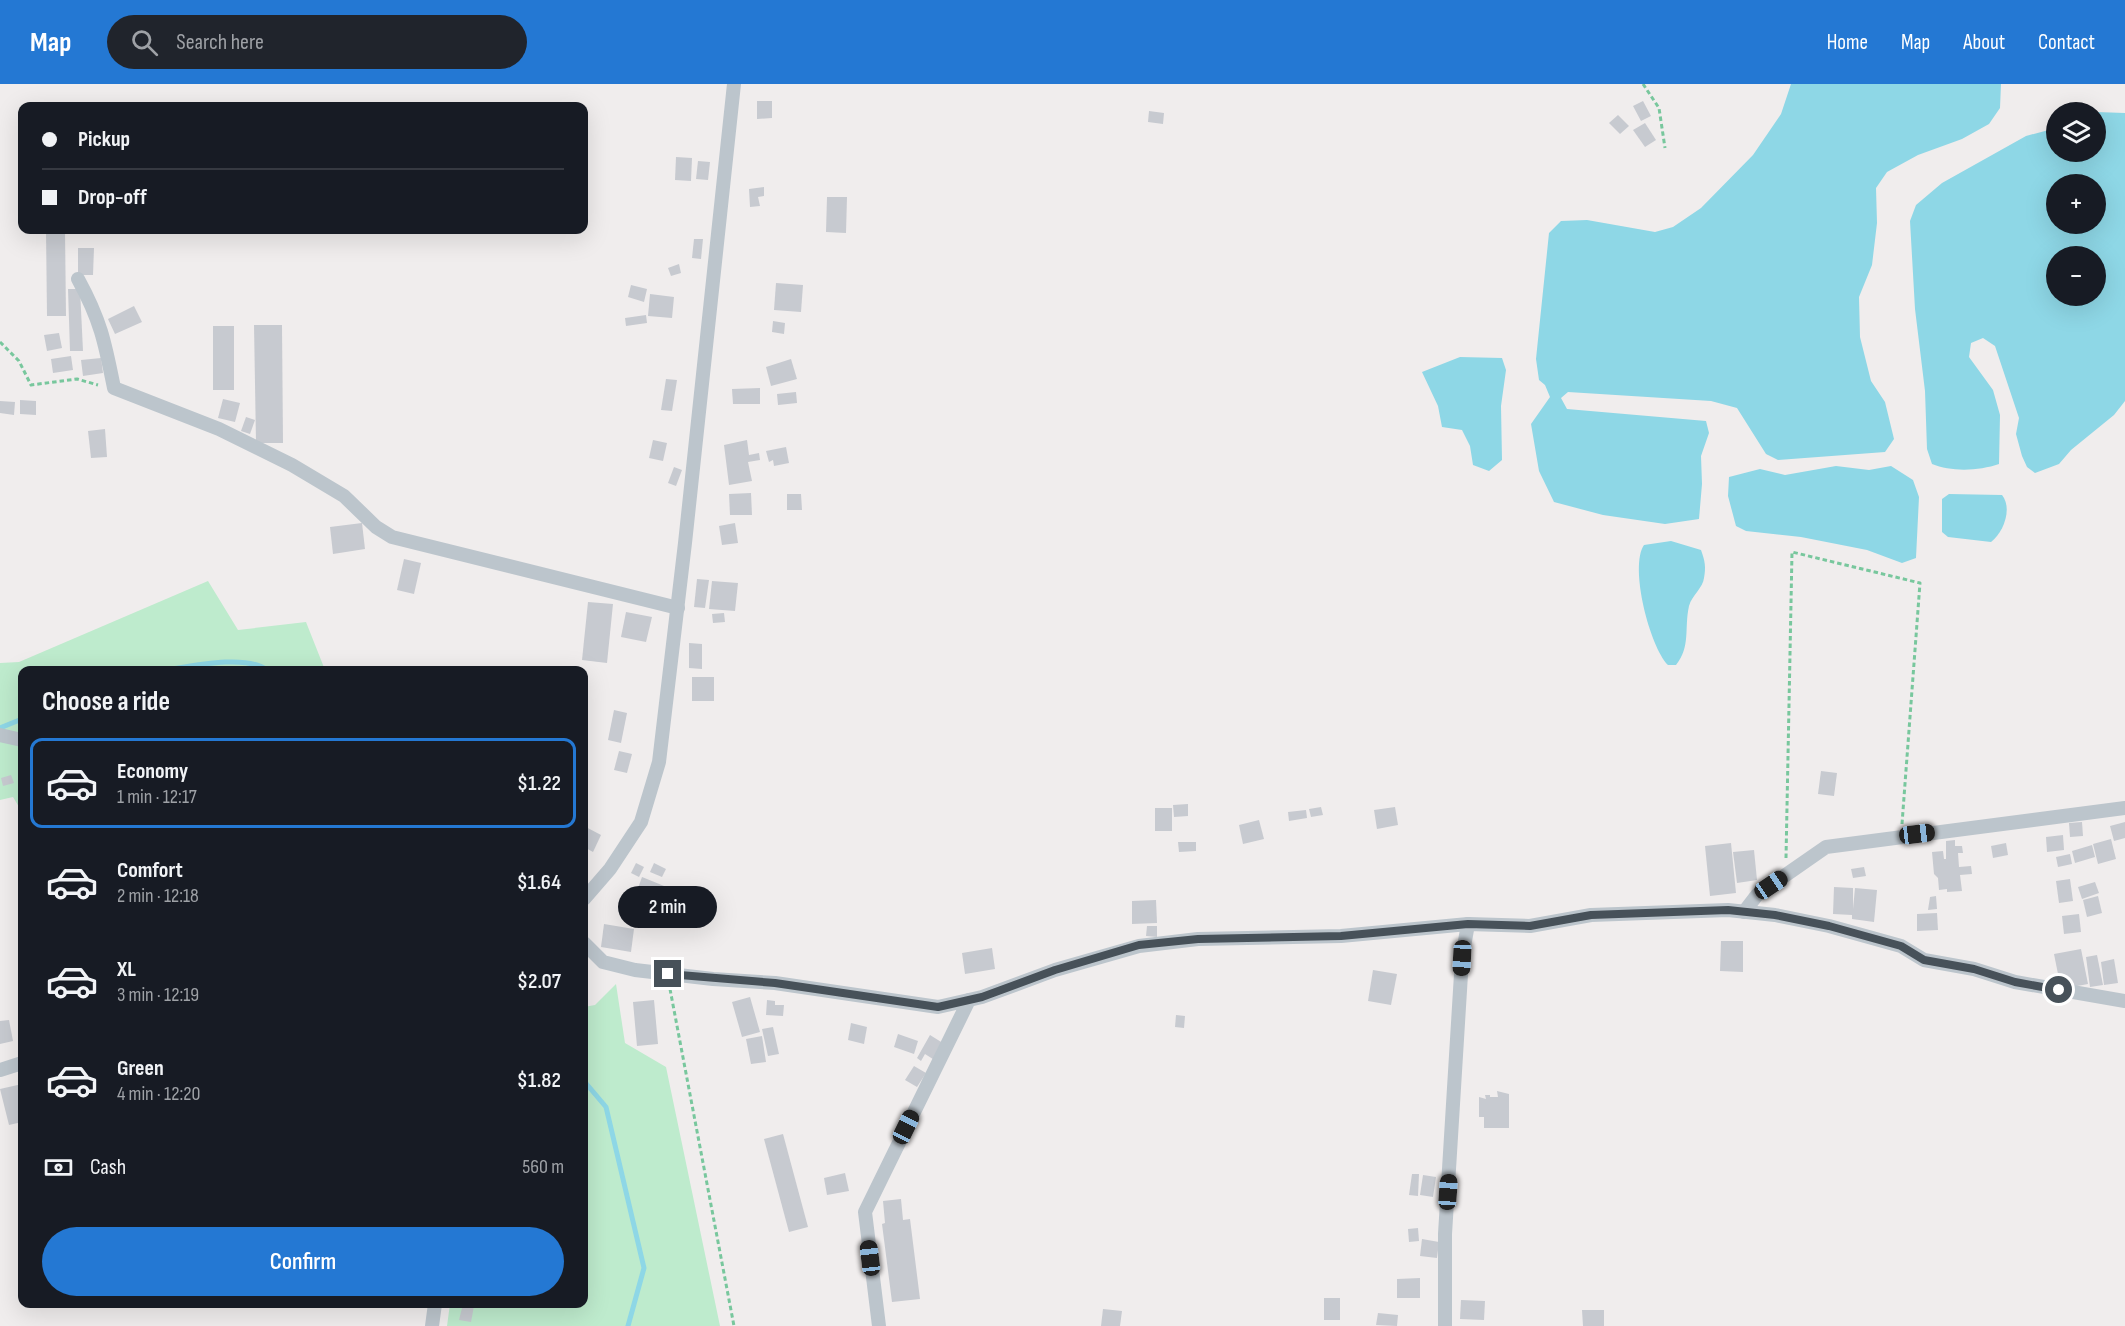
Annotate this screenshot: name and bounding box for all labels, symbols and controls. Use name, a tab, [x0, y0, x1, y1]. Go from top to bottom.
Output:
search box	[107, 15, 527, 69]
text: Map	[30, 26, 71, 59]
icon: search	[128, 26, 161, 59]
text: Search here	[176, 29, 264, 56]
text: Home	[1827, 30, 1868, 55]
text: Map	[1901, 30, 1930, 55]
text: About	[1963, 30, 2005, 55]
text: Contact	[2038, 30, 2095, 55]
map controls	[2046, 102, 2106, 306]
button: layers	[2046, 102, 2106, 162]
text: Pickup	[78, 126, 130, 153]
button: +	[2046, 174, 2106, 234]
text: Drop-off	[78, 184, 147, 211]
button: −	[2046, 246, 2106, 306]
text: Choose a ride	[42, 686, 170, 718]
icon: car	[45, 756, 99, 810]
text: Economy	[117, 758, 188, 785]
text: $1.22	[517, 770, 561, 797]
text: 1 min · 12:17	[117, 785, 197, 809]
car	[1898, 823, 1936, 845]
icon: car	[45, 855, 99, 909]
text: Comfort	[117, 857, 183, 884]
car	[1751, 867, 1791, 903]
text: $1.64	[517, 869, 561, 896]
text: 2 min · 12:18	[117, 884, 199, 908]
callout: 2 min	[618, 887, 718, 929]
text: 2 min	[649, 895, 686, 919]
car	[1452, 940, 1472, 976]
icon: car	[45, 954, 99, 1008]
text: XL	[117, 956, 136, 983]
route end	[654, 960, 681, 987]
text: $2.07	[517, 968, 561, 995]
route start	[2045, 976, 2072, 1003]
text: 3 min · 12:19	[117, 983, 199, 1007]
icon: car	[45, 1053, 99, 1107]
text: Green	[117, 1055, 164, 1082]
text: $1.82	[517, 1067, 561, 1094]
text: 4 min · 12:20	[117, 1082, 200, 1106]
car	[890, 1107, 922, 1147]
icon: cash	[42, 1151, 75, 1184]
text: Cash	[90, 1154, 126, 1181]
text: 560 m	[522, 1155, 564, 1179]
car	[1438, 1173, 1458, 1211]
button: Confirm	[42, 1227, 564, 1296]
car	[859, 1239, 881, 1277]

